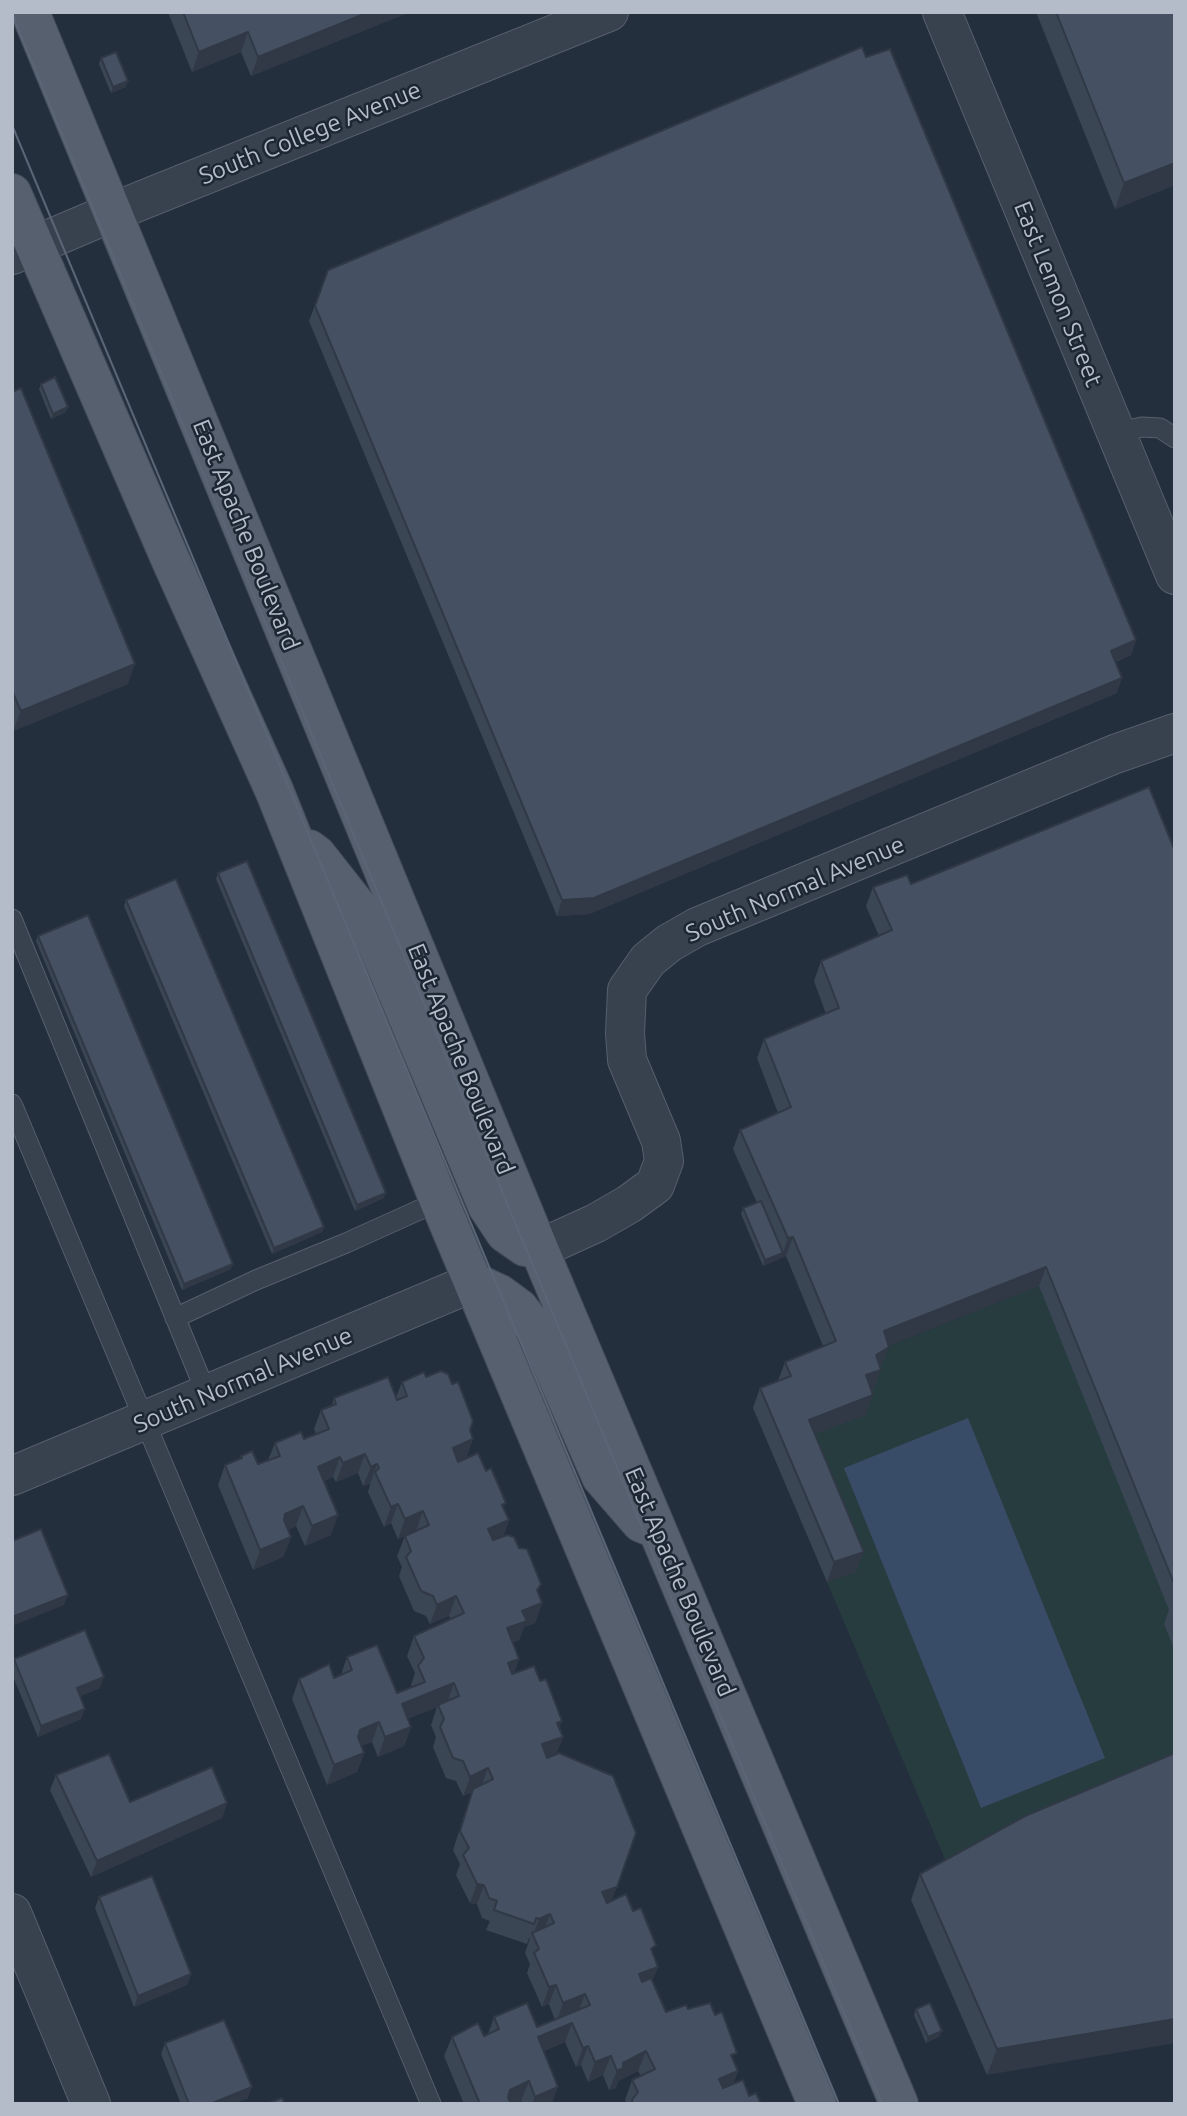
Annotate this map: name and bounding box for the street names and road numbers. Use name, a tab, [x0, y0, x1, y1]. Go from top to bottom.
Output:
street label: South College Avenue	[195, 75, 425, 191]
street label: East Lemon Street	[1008, 197, 1108, 391]
street label: East Apache Boulevard	[187, 415, 305, 655]
street label: South Normal Avenue	[681, 830, 909, 948]
street label: East Apache Boulevard	[402, 939, 520, 1179]
street label: South Normal Avenue	[129, 1321, 357, 1439]
street label: East Apache Boulevard	[619, 1463, 741, 1701]

